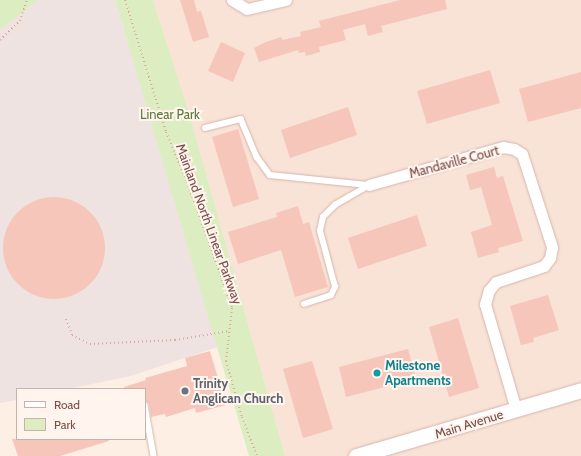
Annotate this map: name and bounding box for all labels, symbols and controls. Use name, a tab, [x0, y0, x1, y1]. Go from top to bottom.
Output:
park label: Linear Park	[140, 106, 200, 122]
street label: Mainland North Linear Parkway	[173, 142, 245, 306]
street label: Mandaville Court	[407, 143, 501, 181]
place label: Milestone Apartments	[385, 358, 451, 389]
marker: Milestone Apartments	[372, 368, 382, 378]
place label: Trinity Anglican Church	[193, 376, 283, 407]
marker: Trinity Anglican Church	[180, 386, 190, 396]
legend	[16, 388, 146, 440]
text: Road	[54, 397, 80, 412]
street label: Main Avenue	[433, 406, 505, 442]
text: Park	[54, 417, 76, 432]

